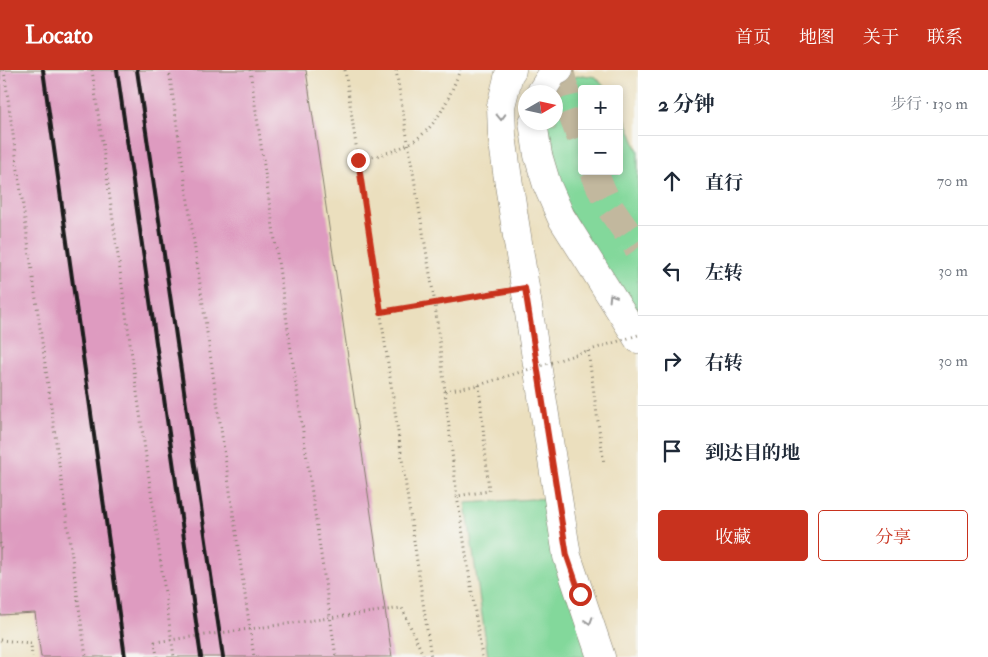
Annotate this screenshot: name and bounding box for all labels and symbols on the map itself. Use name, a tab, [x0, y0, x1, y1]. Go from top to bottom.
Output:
north arrow	[518, 85, 563, 130]
one-way arrow	[496, 113, 507, 121]
route end	[347, 149, 370, 172]
one-way arrow	[609, 294, 618, 303]
route start	[569, 583, 592, 606]
one-way arrow	[583, 616, 593, 625]

